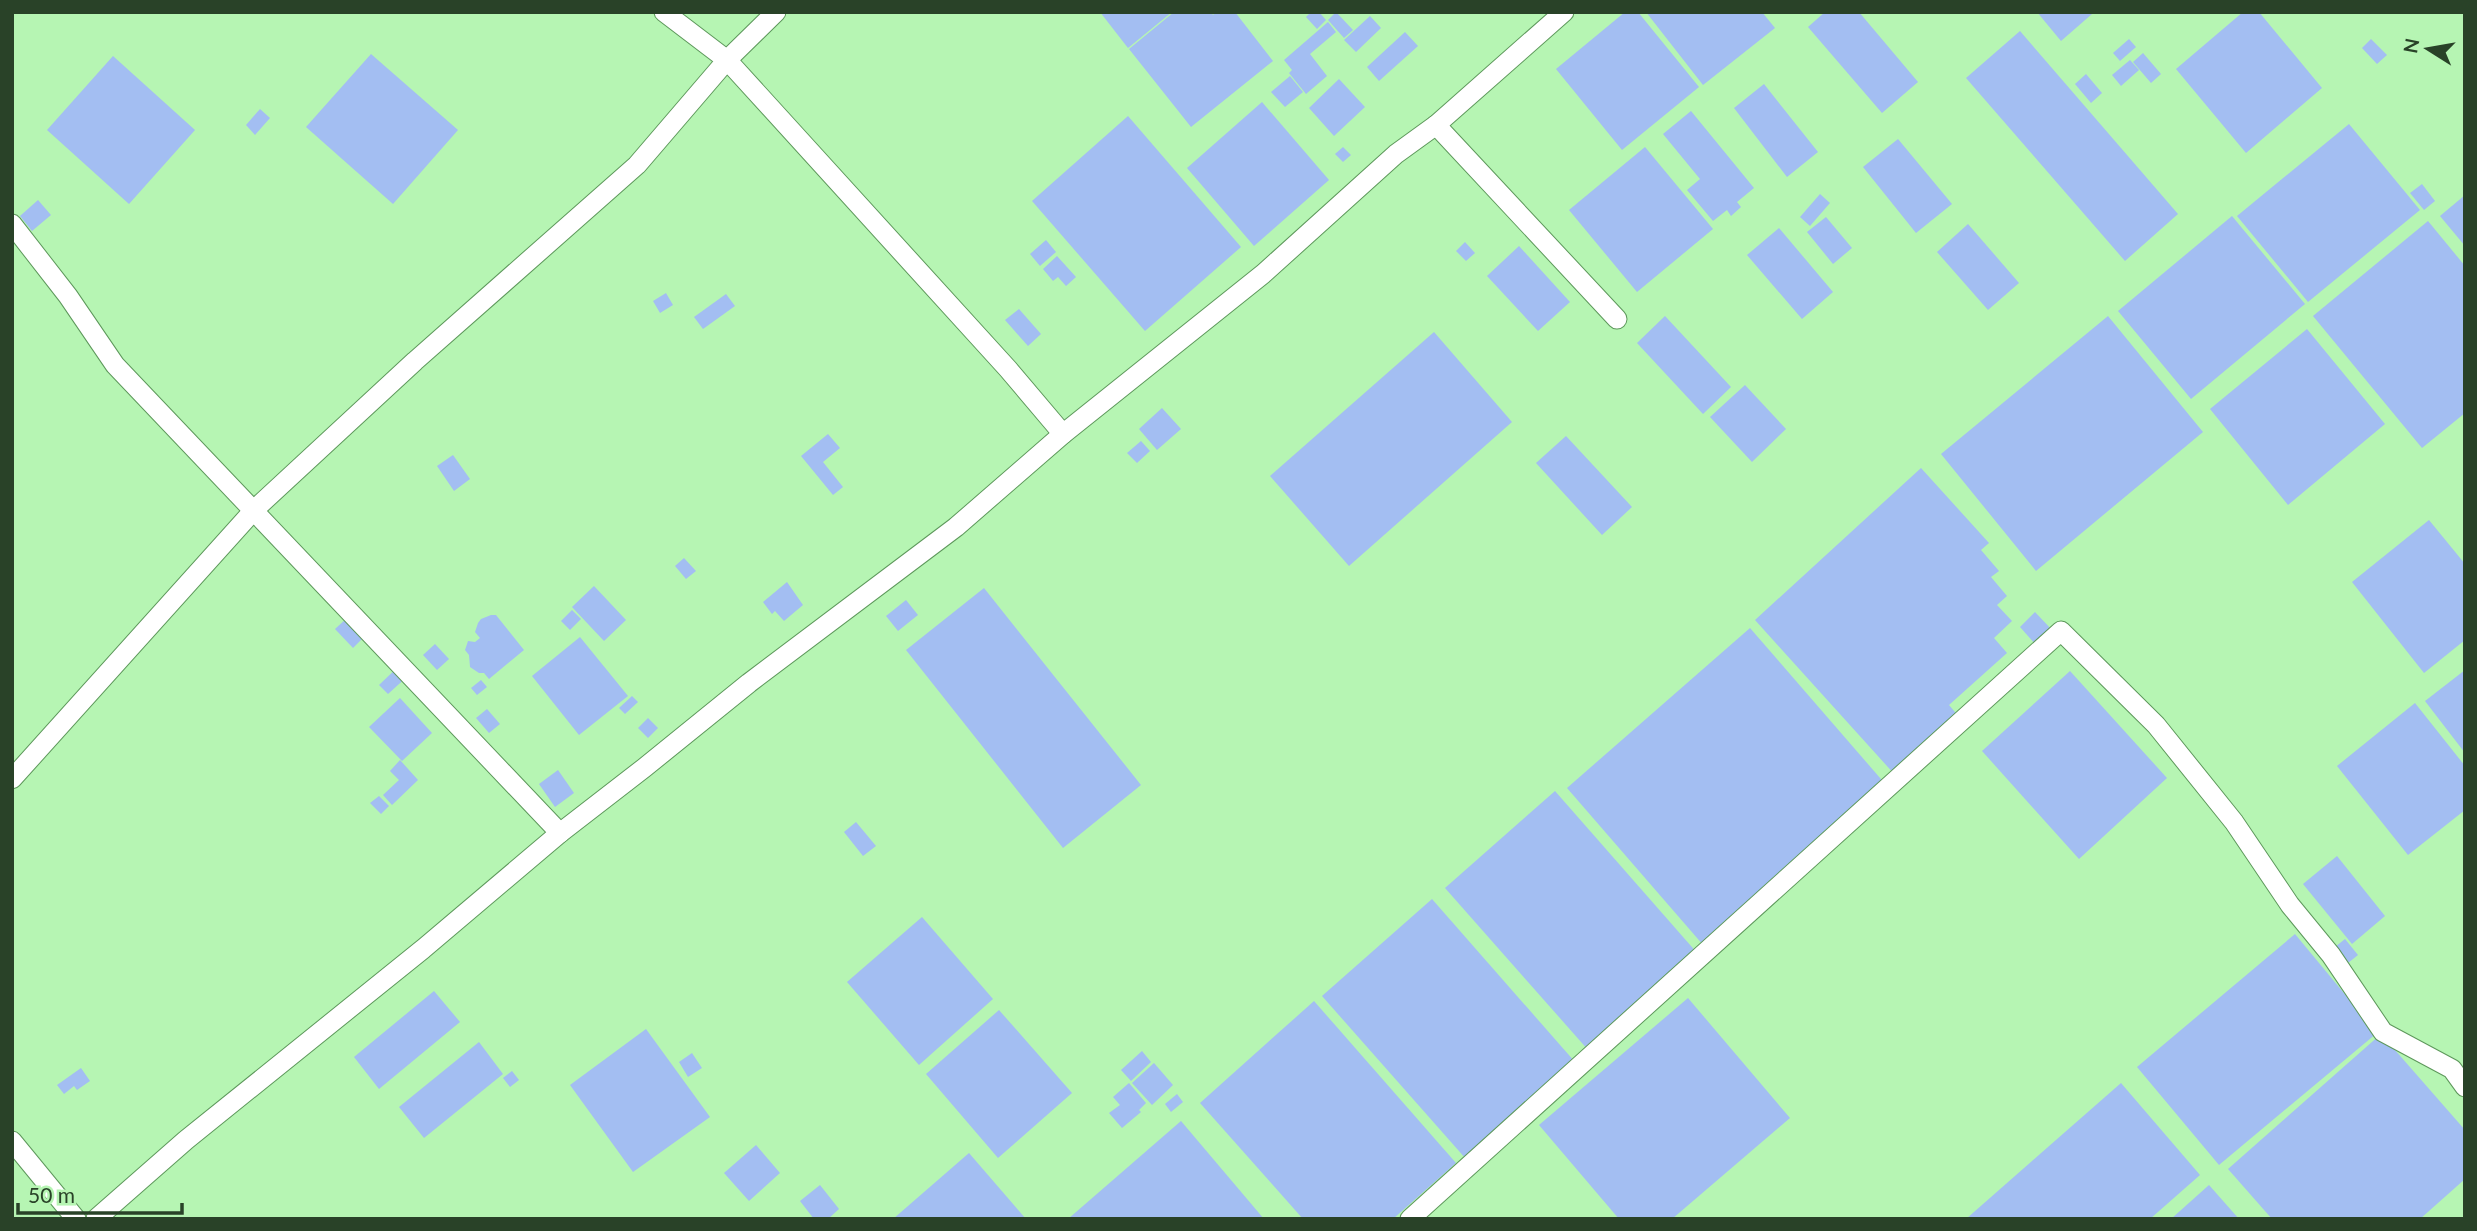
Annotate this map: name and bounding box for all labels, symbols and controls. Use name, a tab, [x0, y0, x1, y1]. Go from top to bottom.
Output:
north arrow	[2393, 14, 2463, 84]
text: N	[2398, 36, 2424, 55]
scale bar	[18, 1172, 182, 1216]
text: 50 m	[28, 1182, 75, 1207]

